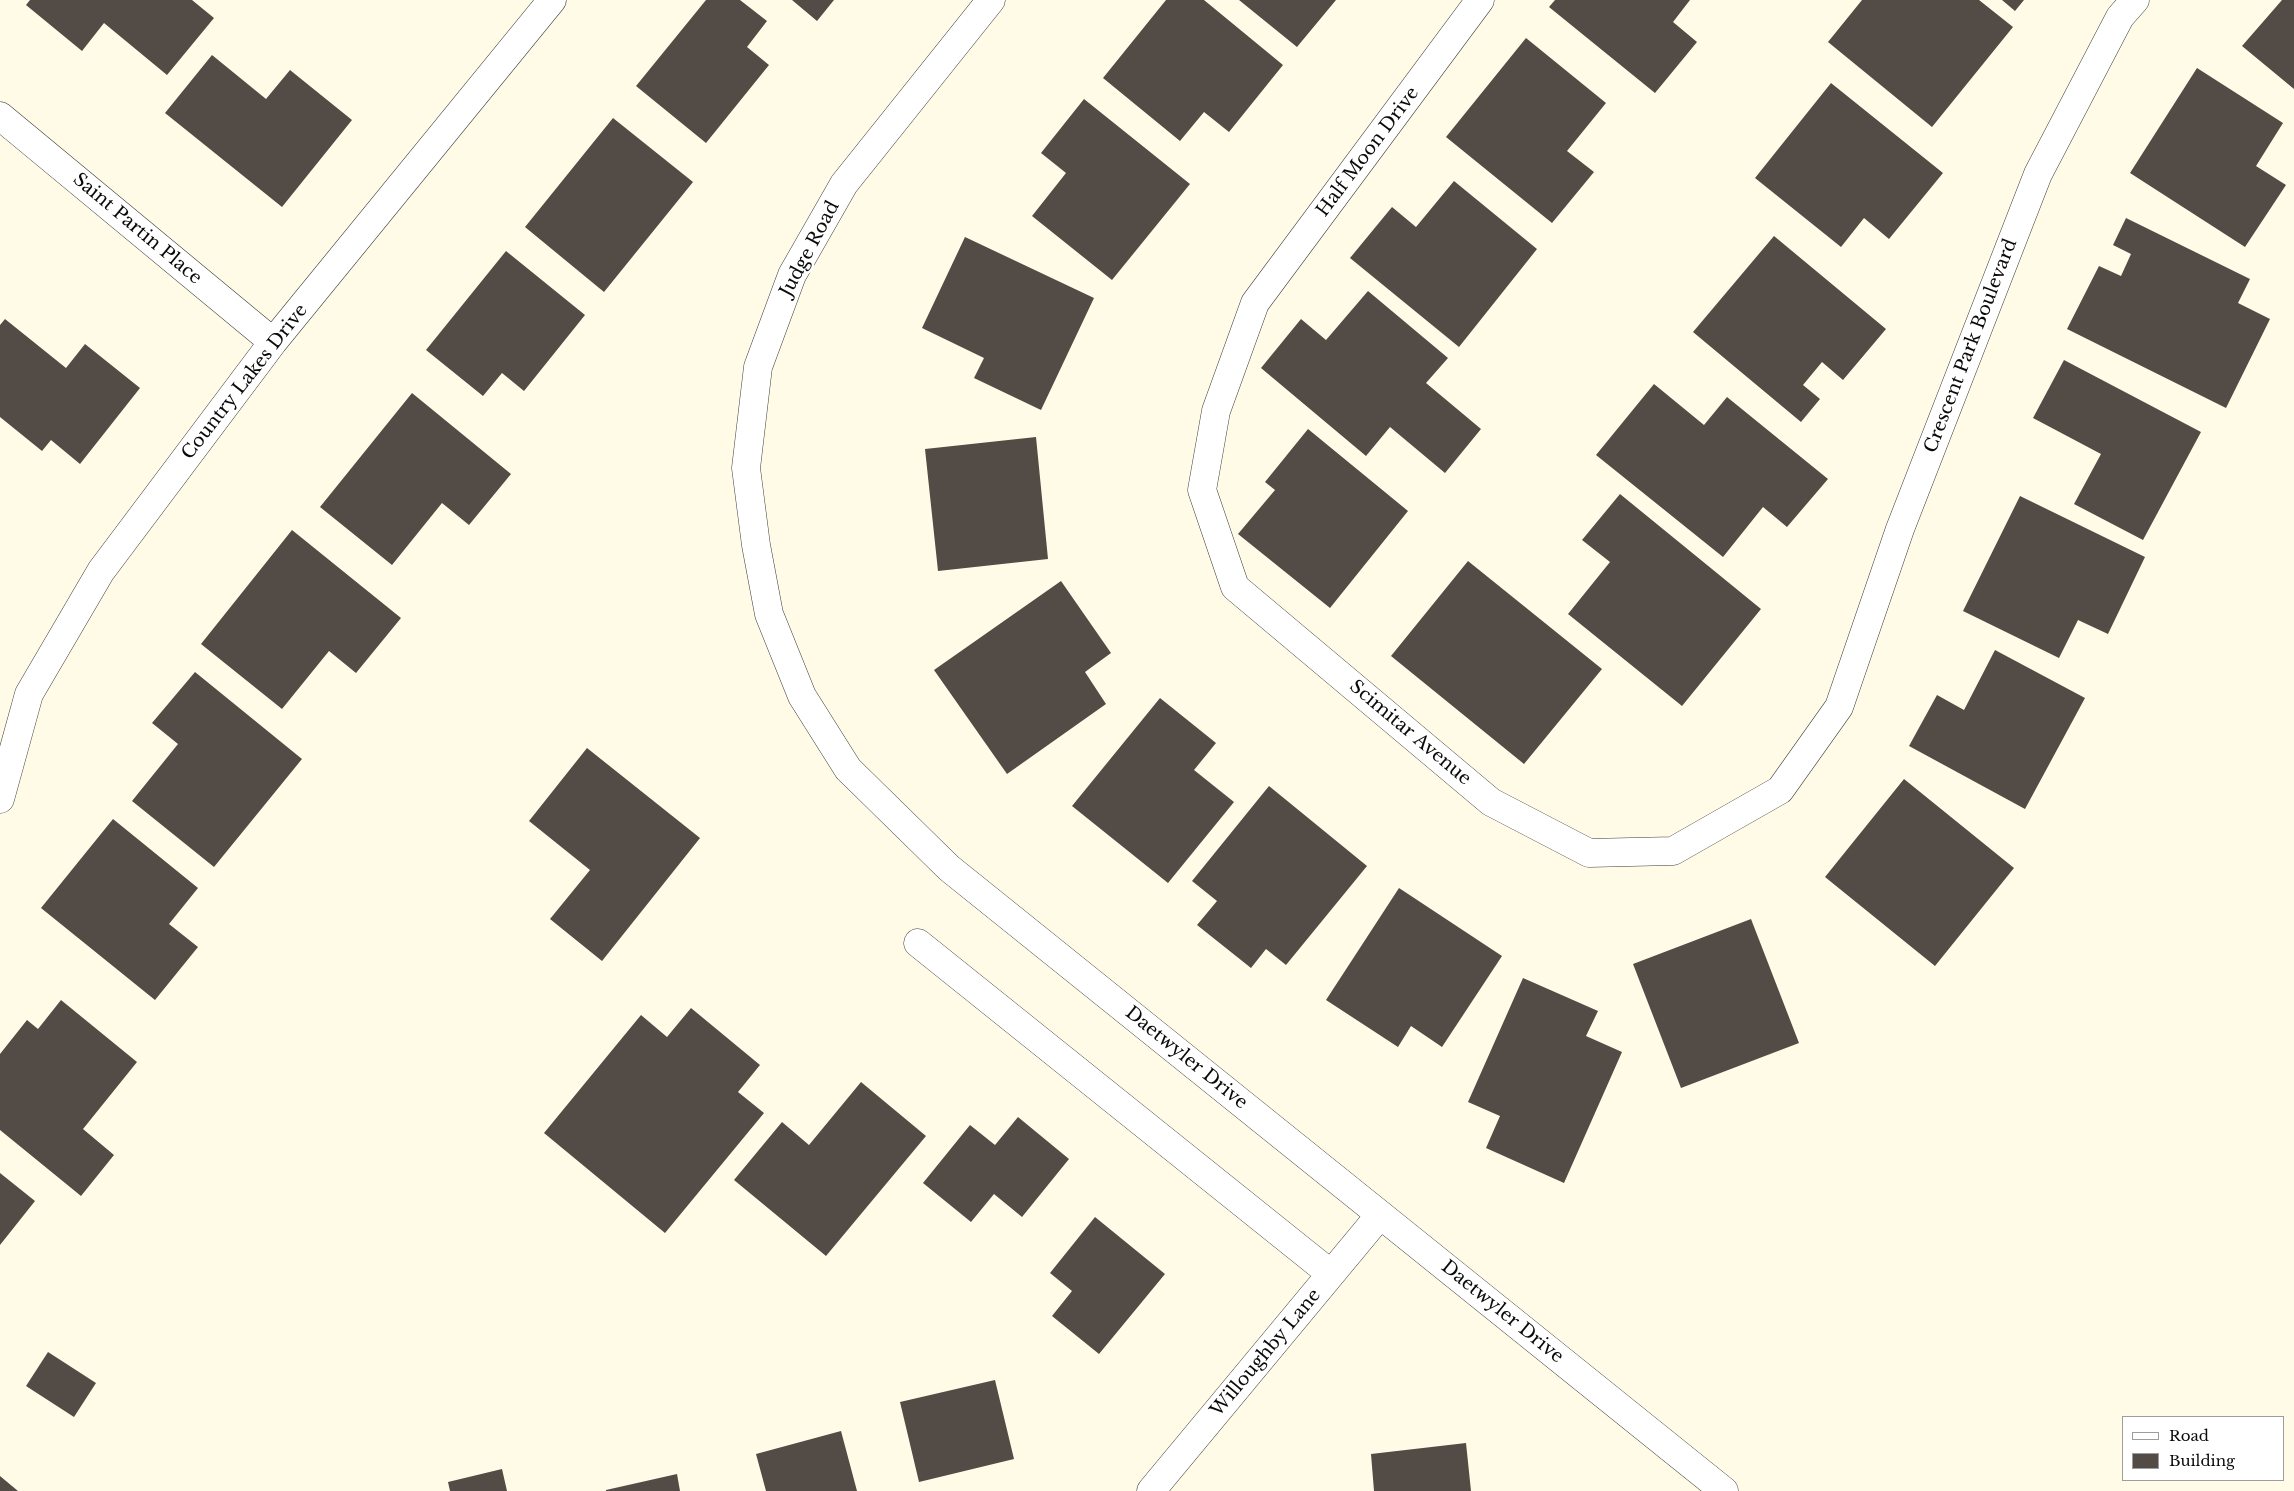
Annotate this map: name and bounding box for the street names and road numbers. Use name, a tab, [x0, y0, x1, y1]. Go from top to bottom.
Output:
street label: Half Moon Drive	[1312, 83, 1424, 221]
street label: Saint Partin Place	[68, 169, 206, 289]
street label: Judge Road	[776, 198, 844, 300]
street label: Crescent Park Boulevard	[1920, 236, 2022, 456]
street label: Country Lakes Drive	[178, 300, 312, 464]
street label: Scimitar Avenue	[1345, 676, 1475, 790]
street label: Daetwyler Drive	[1121, 1002, 1251, 1114]
street label: Daetwyler Drive	[1437, 1256, 1567, 1368]
street label: Willoughby Lane	[1206, 1285, 1326, 1421]

